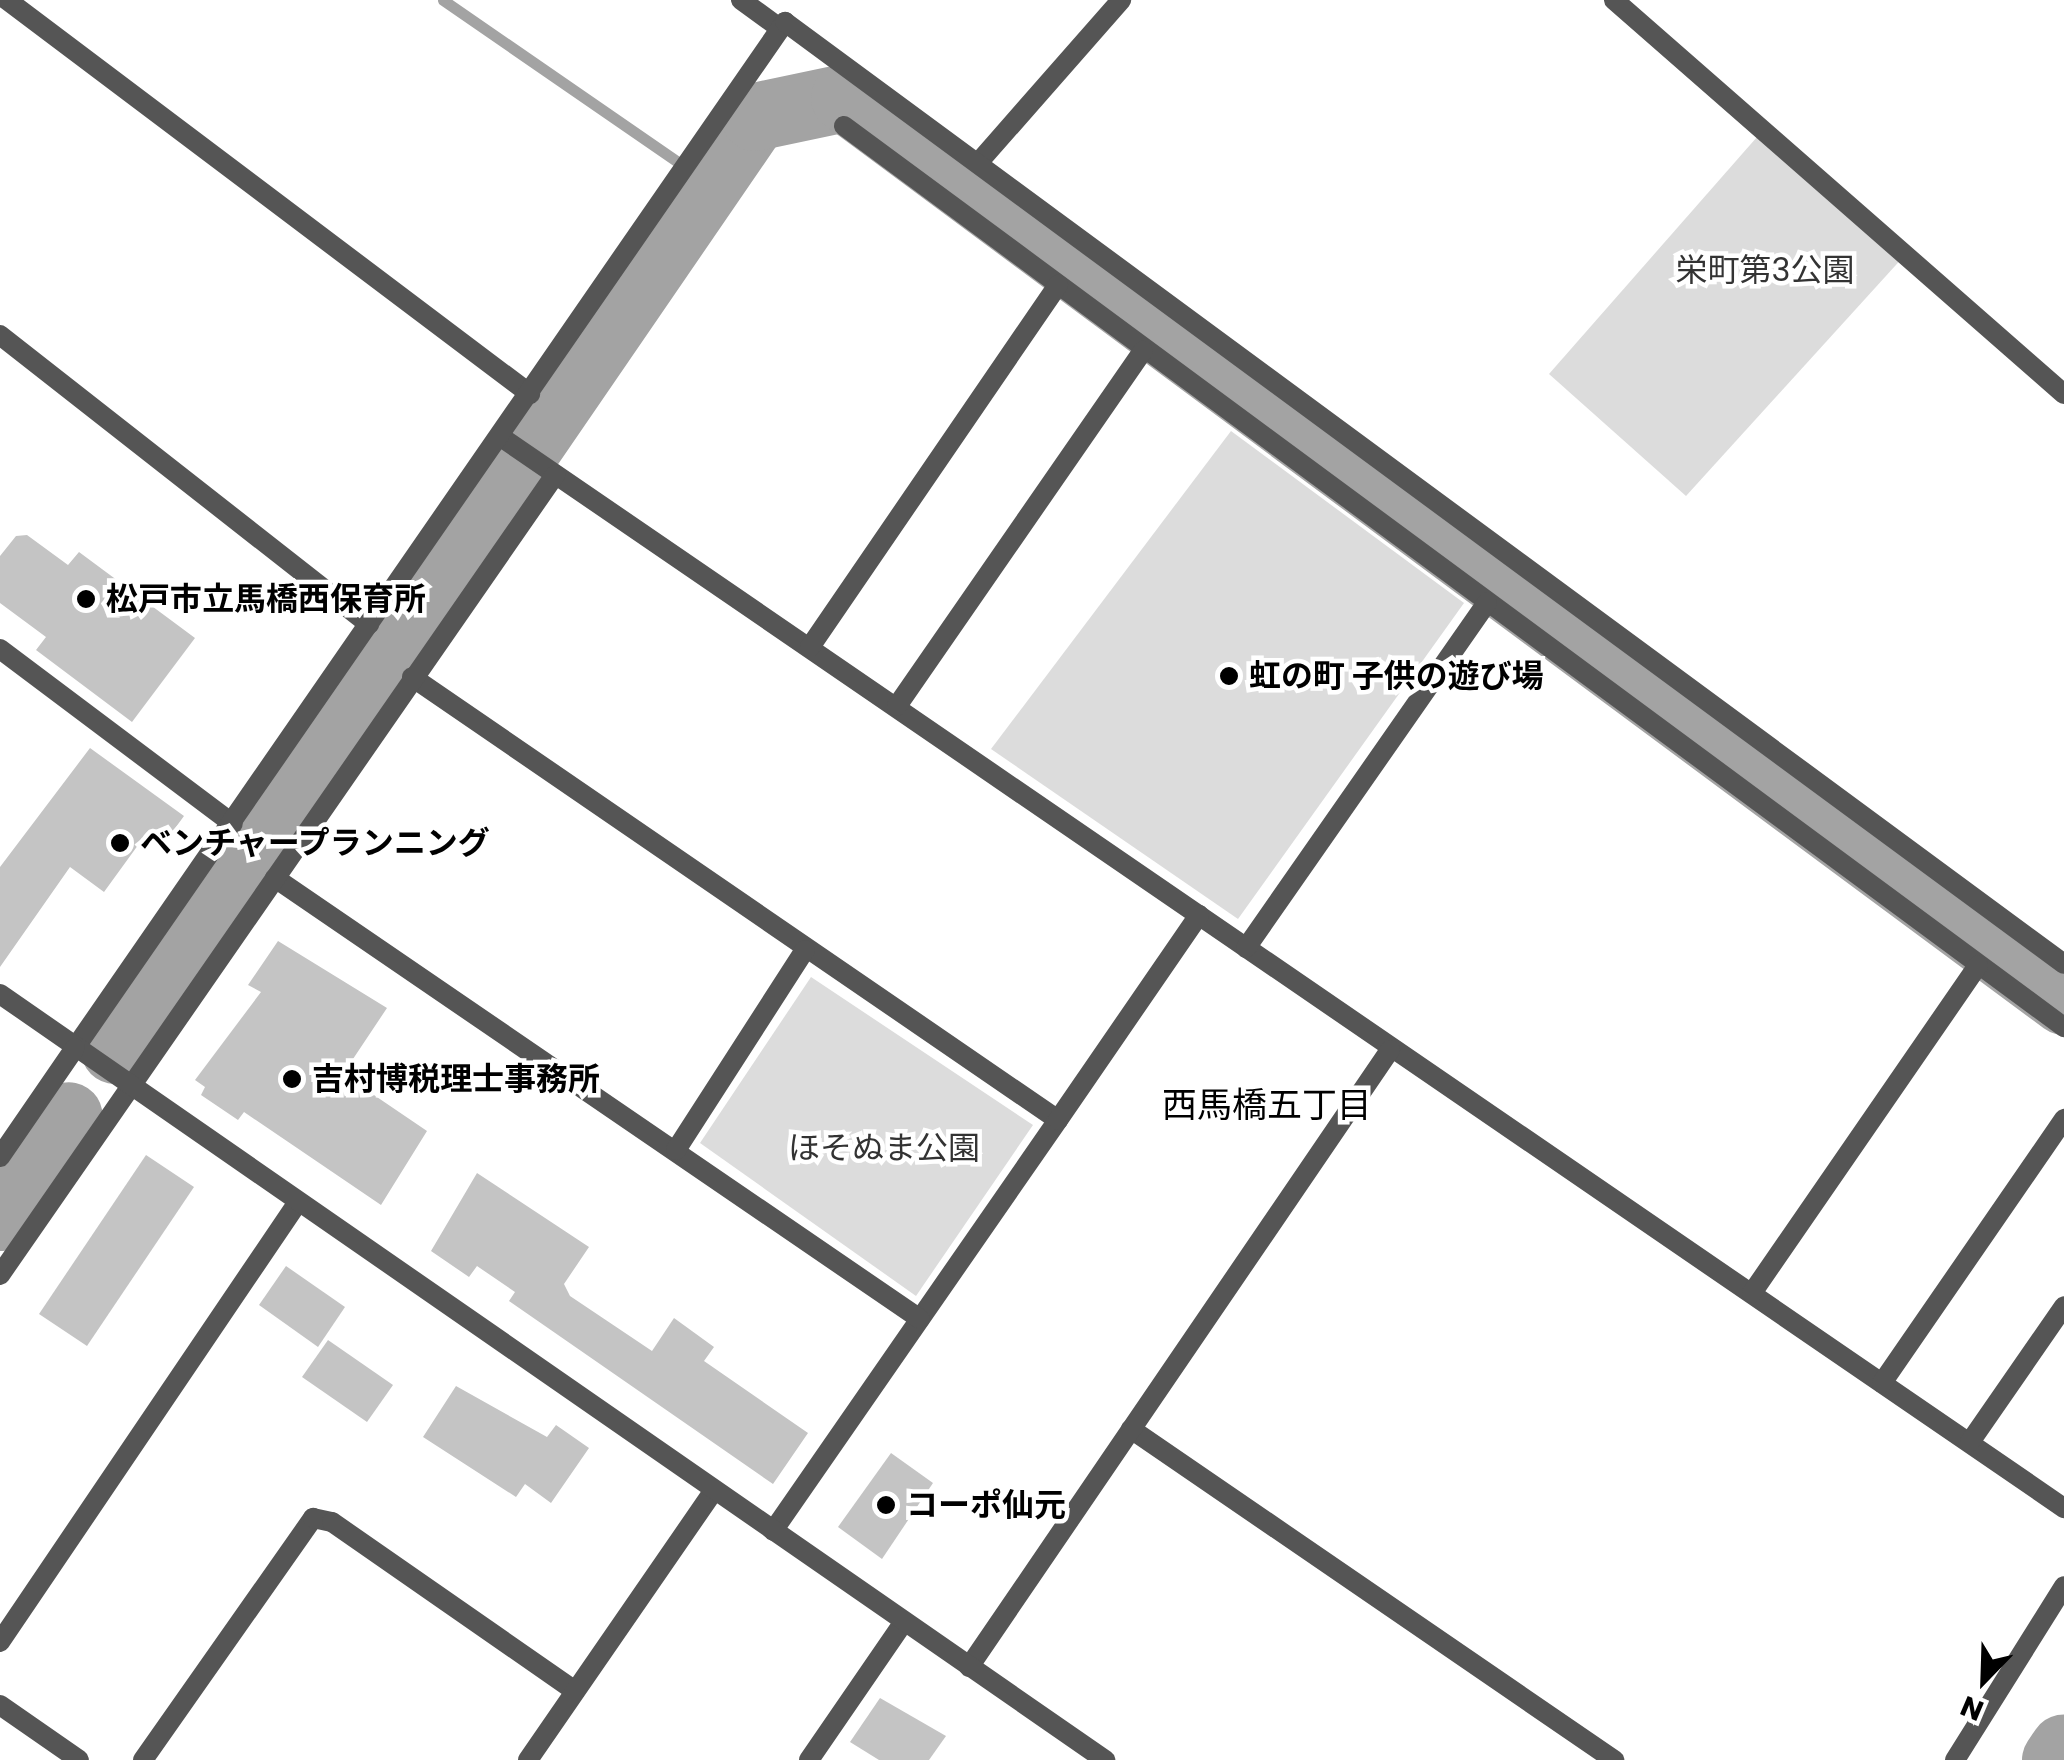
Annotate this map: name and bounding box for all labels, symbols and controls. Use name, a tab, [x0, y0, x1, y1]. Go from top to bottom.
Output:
park label: 栄町第3公園	[1676, 251, 1854, 289]
place label: 松戸市立馬橋西保育所	[106, 580, 426, 618]
marker: 松戸市立馬橋西保育所	[75, 588, 97, 610]
place label: 虹の町 子供の遊び場	[1249, 657, 1544, 695]
marker: 虹の町 子供の遊び場	[1218, 665, 1240, 687]
place label: ベンチャープランニング	[140, 824, 492, 862]
marker: ベンチャープランニング	[109, 832, 131, 854]
place label: 吉村博税理士事務所	[312, 1060, 600, 1098]
marker: 吉村博税理士事務所	[281, 1068, 303, 1090]
district label: 西馬橋五丁目	[1162, 1084, 1372, 1126]
park label: ほそぬま公園	[788, 1129, 980, 1167]
place label: コーポ仙元	[906, 1486, 1066, 1524]
marker: コーポ仙元	[875, 1494, 897, 1516]
north arrow	[1934, 1630, 2034, 1730]
text: N	[1955, 1686, 1989, 1730]

